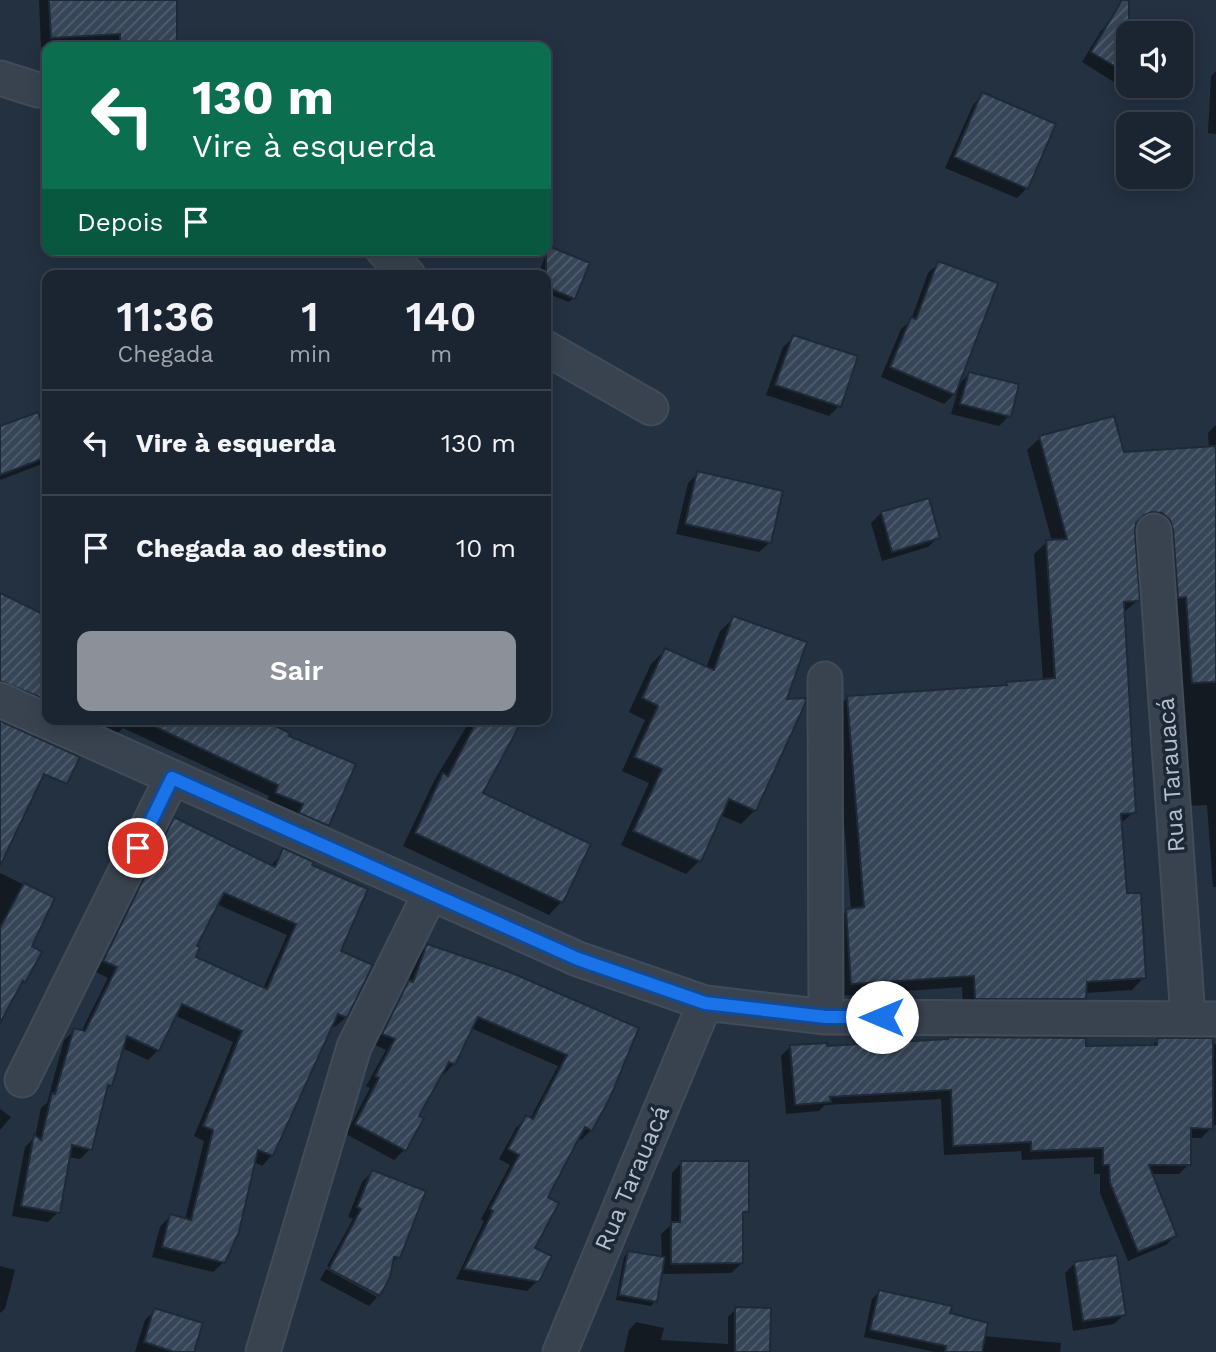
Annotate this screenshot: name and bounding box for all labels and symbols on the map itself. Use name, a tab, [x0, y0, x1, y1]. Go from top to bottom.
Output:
street label: Rua Tarauacá	[1152, 697, 1190, 853]
pin	[108, 818, 168, 878]
position arrow	[845, 980, 919, 1054]
street label: Rua Tarauacá	[589, 1101, 675, 1255]

